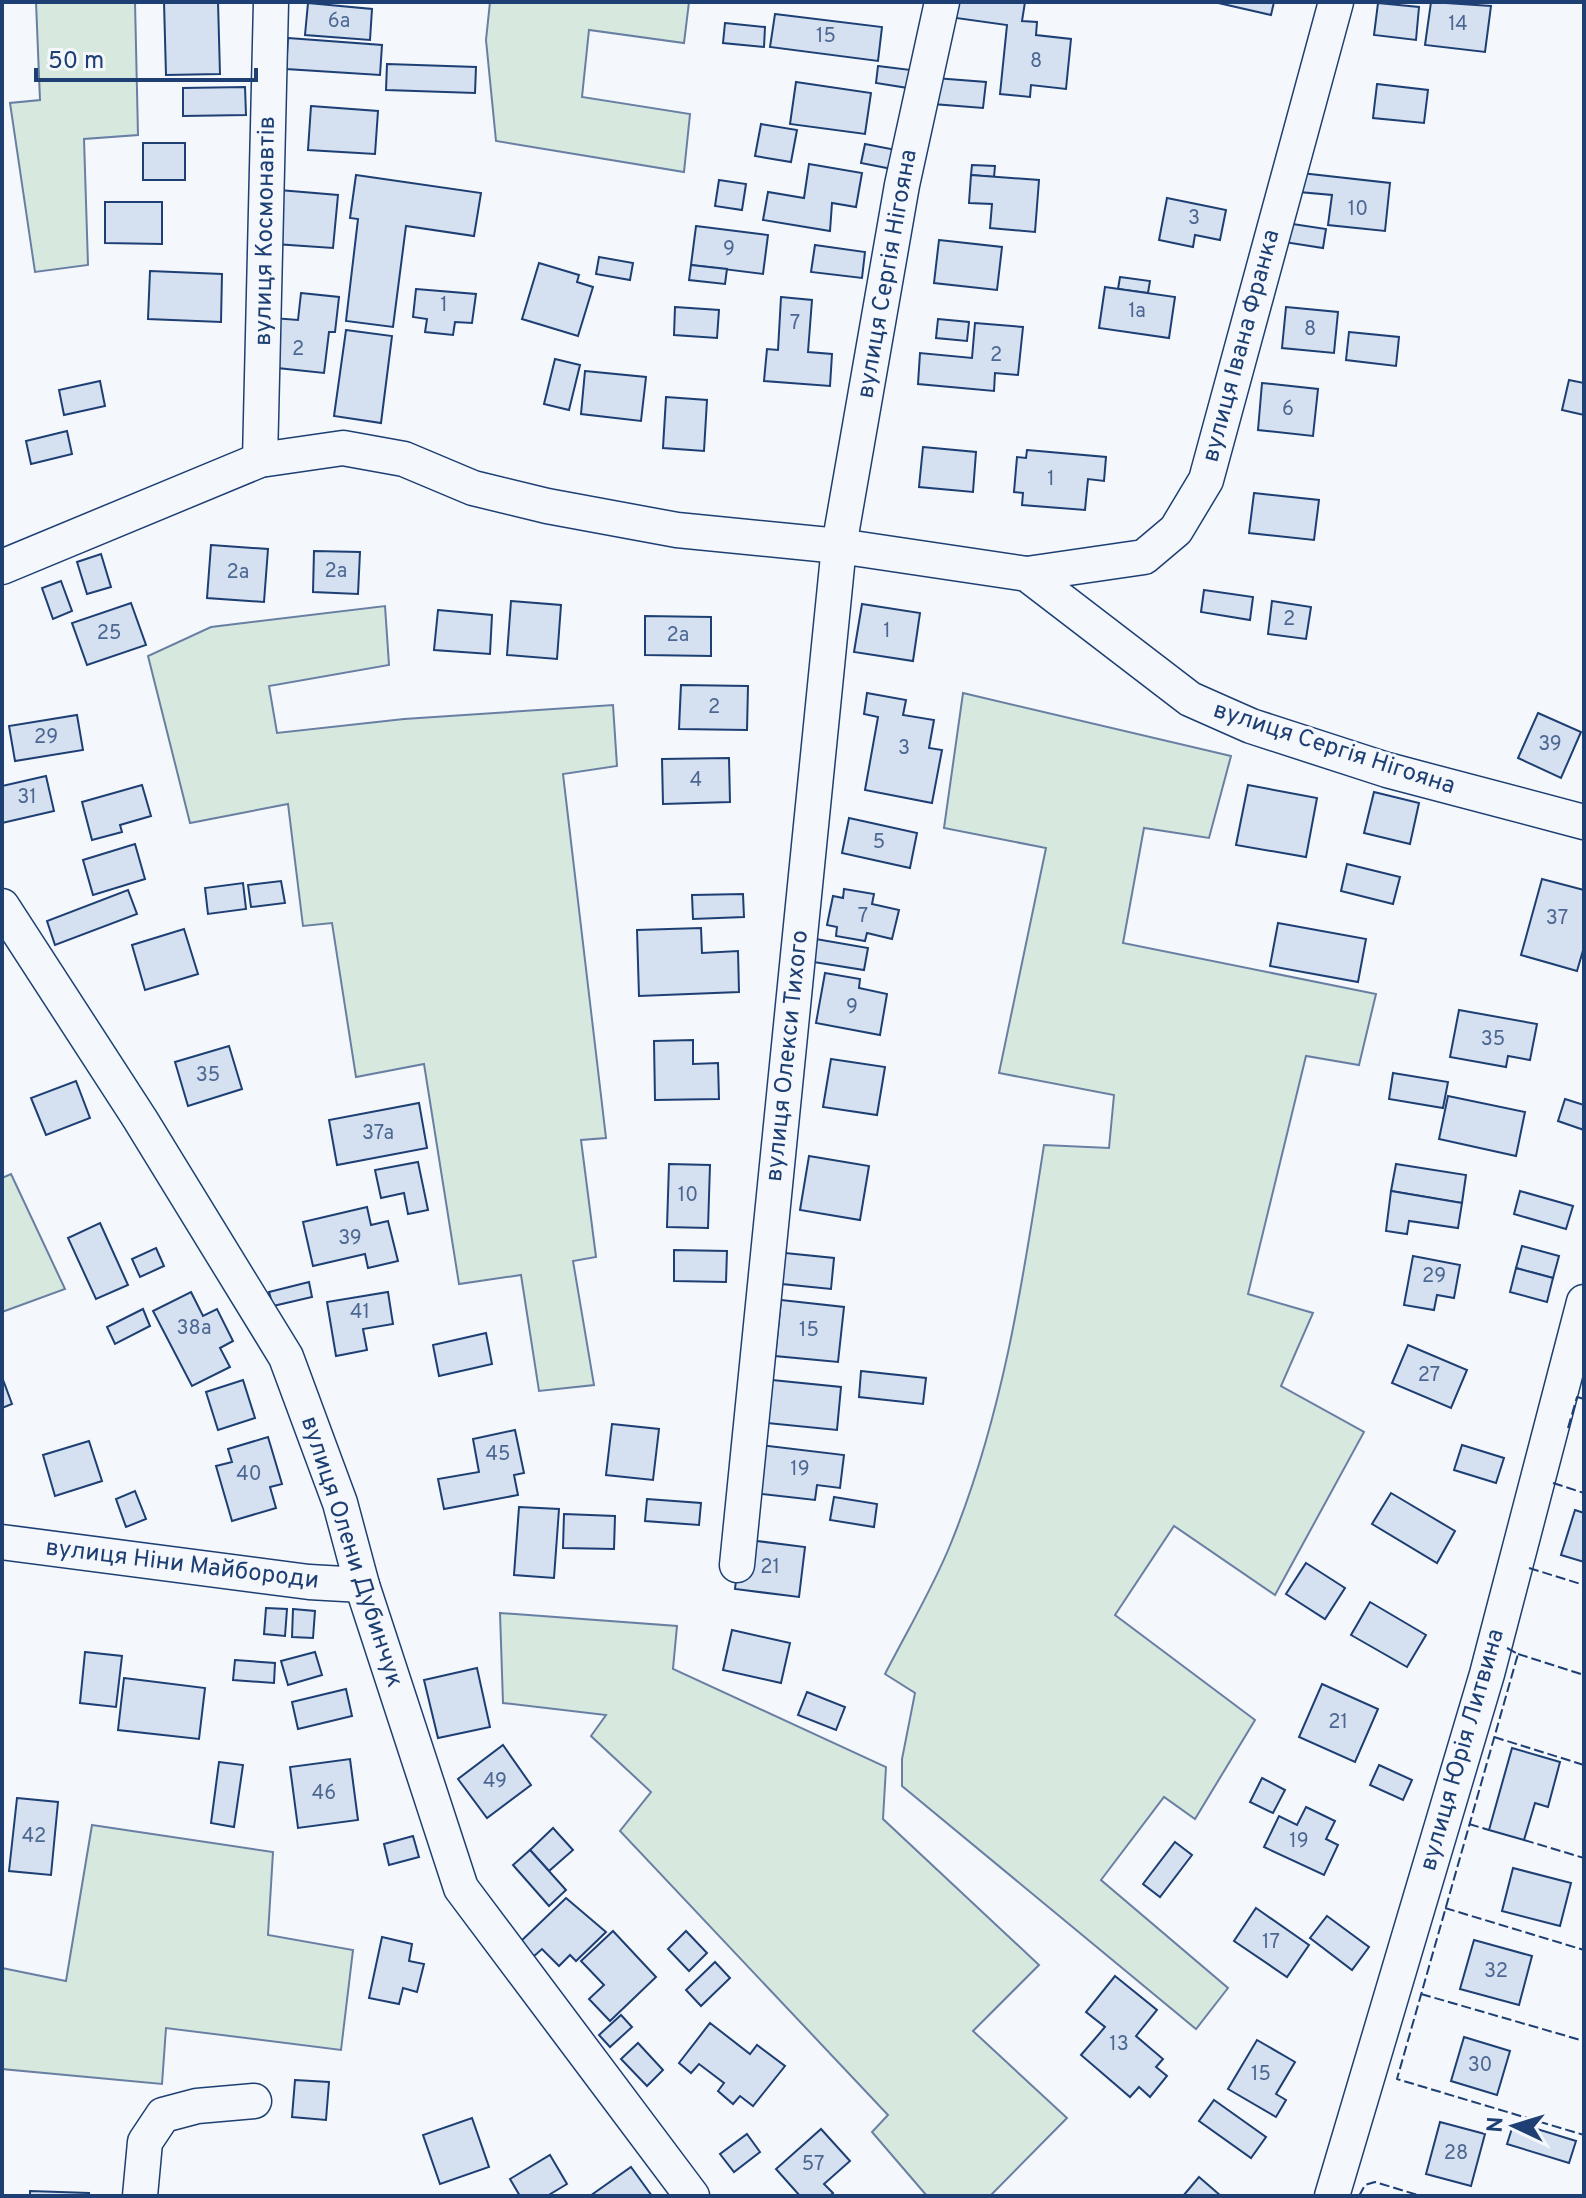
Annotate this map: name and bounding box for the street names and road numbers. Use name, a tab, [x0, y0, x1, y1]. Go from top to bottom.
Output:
street label: вулиця Космонавтів	[249, 116, 283, 346]
street label: вулиця Сергія Нігояна	[851, 147, 925, 401]
street label: вулиця Івана Франка	[1196, 226, 1288, 466]
street label: вулиця Сергія Нігояна	[1209, 696, 1459, 802]
street label: вулиця Олекси Тихого	[760, 929, 816, 1183]
street label: вулиця Олени Дубинчук	[293, 1413, 409, 1691]
street label: вулиця Ніни Майбороди	[44, 1533, 320, 1597]
street label: вулиця Юрія Литвина	[1414, 1626, 1512, 1874]

